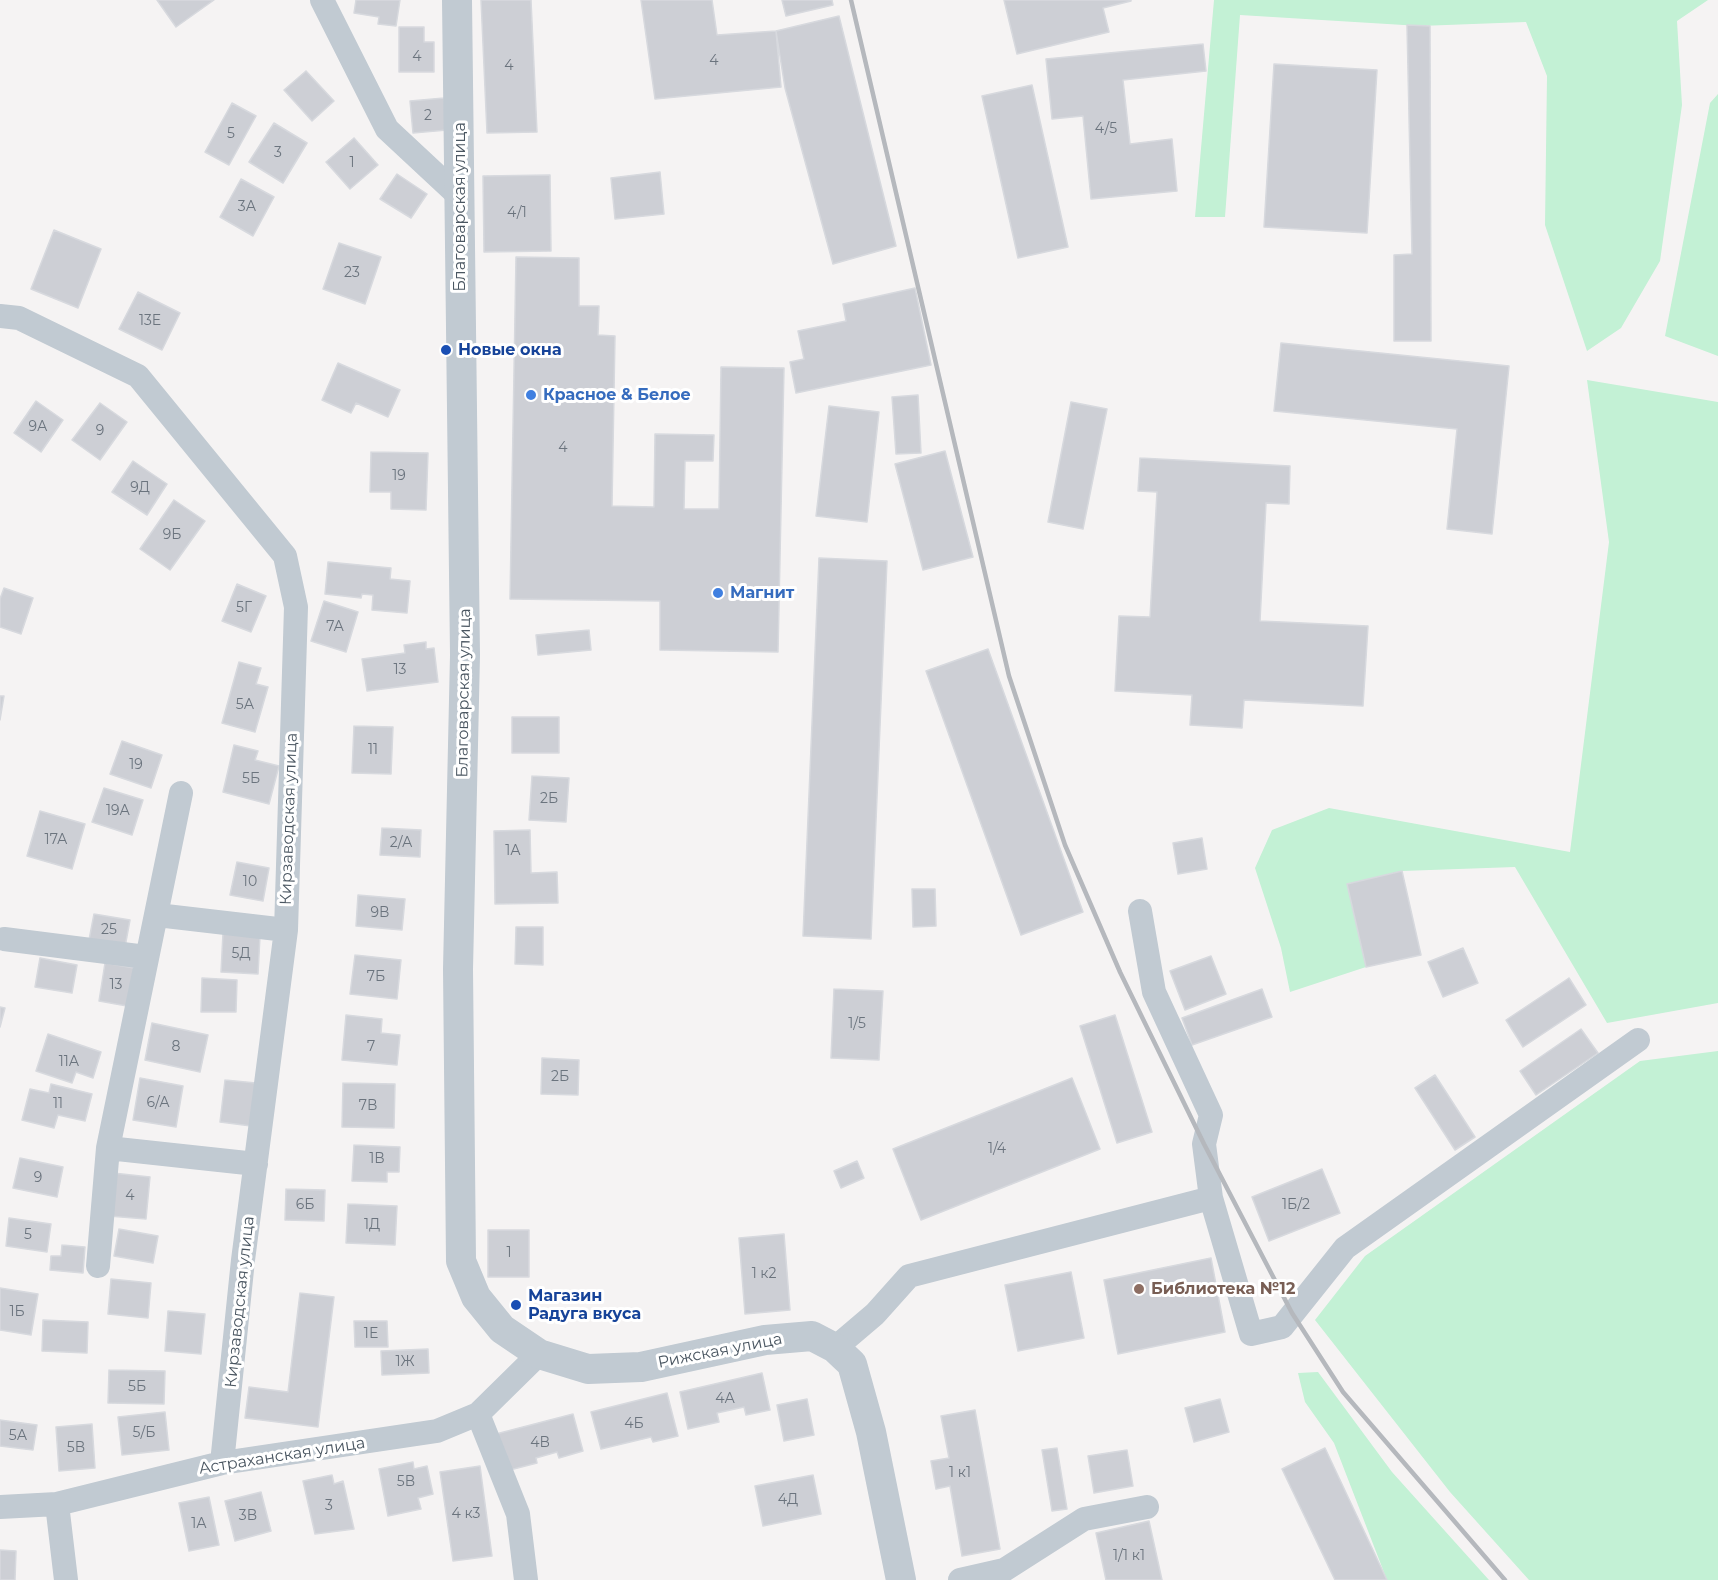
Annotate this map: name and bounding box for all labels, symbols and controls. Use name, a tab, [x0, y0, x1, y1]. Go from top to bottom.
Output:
house number: 4	[412, 49, 422, 65]
house number: 4	[709, 53, 719, 69]
house number: 4	[504, 58, 514, 74]
house number: 2	[424, 108, 432, 124]
house number: 4/5	[1095, 121, 1117, 137]
street label: Благоварская улица	[450, 122, 470, 292]
house number: 5	[227, 126, 235, 142]
house number: 3	[274, 145, 282, 161]
house number: 1	[349, 155, 355, 171]
house number: 3А	[238, 199, 256, 215]
house number: 4/1	[507, 205, 527, 221]
house number: 23	[344, 265, 360, 281]
house number: 13Е	[139, 313, 161, 329]
place label: Новые окна	[458, 340, 562, 360]
marker: Новые окна	[439, 343, 453, 357]
place label: Красное & Белое	[543, 385, 691, 405]
marker: Красное & Белое	[524, 388, 538, 402]
house number: 9А	[29, 419, 47, 435]
house number: 9	[96, 423, 104, 439]
house number: 4	[558, 440, 568, 456]
house number: 19	[392, 468, 406, 484]
house number: 9Д	[130, 480, 150, 496]
house number: 9Б	[163, 527, 181, 543]
place label: Магнит	[730, 583, 794, 603]
marker: Магнит	[711, 586, 725, 600]
house number: 5Г	[236, 600, 252, 616]
street label: Благоварская улица	[453, 608, 475, 778]
house number: 7А	[326, 619, 344, 635]
house number: 13	[394, 662, 406, 678]
house number: 5А	[236, 697, 254, 713]
street label: Кирзаводская улица	[276, 732, 302, 906]
house number: 11	[368, 742, 378, 758]
house number: 19	[129, 757, 143, 773]
house number: 5Б	[242, 771, 260, 787]
house number: 2Б	[540, 791, 558, 807]
house number: 19А	[106, 803, 130, 819]
house number: 17А	[45, 832, 67, 848]
house number: 2/А	[390, 835, 412, 851]
house number: 1А	[505, 843, 521, 859]
house number: 10	[243, 874, 257, 890]
house number: 9В	[370, 905, 390, 921]
house number: 25	[101, 922, 117, 938]
house number: 5Д	[231, 946, 251, 962]
house number: 7Б	[367, 969, 385, 985]
house number: 13	[110, 977, 122, 993]
house number: 1/5	[848, 1016, 866, 1032]
house number: 8	[172, 1039, 180, 1055]
house number: 7	[367, 1039, 375, 1055]
house number: 11А	[59, 1054, 79, 1070]
house number: 2Б	[551, 1069, 569, 1085]
house number: 6/А	[146, 1095, 170, 1111]
house number: 11	[53, 1096, 63, 1112]
house number: 7В	[359, 1098, 377, 1114]
house number: 1/4	[988, 1141, 1006, 1157]
house number: 1В	[369, 1151, 385, 1167]
house number: 9	[34, 1170, 42, 1186]
house number: 4	[125, 1188, 135, 1204]
house number: 6Б	[296, 1197, 314, 1213]
house number: 1Б/2	[1282, 1197, 1310, 1213]
street label: Кирзаводская улица	[221, 1215, 259, 1389]
house number: 1Д	[364, 1217, 380, 1233]
house number: 5	[24, 1227, 32, 1243]
house number: 1	[506, 1245, 512, 1261]
house number: 1 к2	[752, 1266, 776, 1282]
place label: Библиотека №12	[1151, 1279, 1295, 1299]
marker: Библиотека №12	[1132, 1282, 1146, 1296]
place label: Магазин Радуга вкуса	[528, 1286, 641, 1324]
marker: Магазин Радуга вкуса	[509, 1298, 523, 1312]
house number: 1Б	[9, 1304, 25, 1320]
house number: 1Е	[364, 1326, 378, 1342]
street label: Рижская улица	[656, 1330, 784, 1372]
house number: 1Ж	[395, 1354, 415, 1370]
house number: 5Б	[128, 1379, 146, 1395]
house number: 4А	[715, 1391, 735, 1407]
house number: 4Б	[624, 1416, 644, 1432]
house number: 5/Б	[133, 1425, 155, 1441]
house number: 5А	[9, 1428, 27, 1444]
street label: Астраханская улица	[197, 1433, 367, 1479]
house number: 4В	[530, 1435, 550, 1451]
house number: 5В	[67, 1440, 85, 1456]
house number: 1 к1	[949, 1465, 971, 1481]
house number: 5В	[397, 1474, 415, 1490]
house number: 4Д	[778, 1492, 798, 1508]
house number: 3	[325, 1498, 333, 1514]
house number: 4 к3	[452, 1506, 480, 1522]
house number: 3В	[239, 1508, 257, 1524]
house number: 1А	[191, 1516, 207, 1532]
house number: 1/1 к1	[1113, 1548, 1145, 1564]

